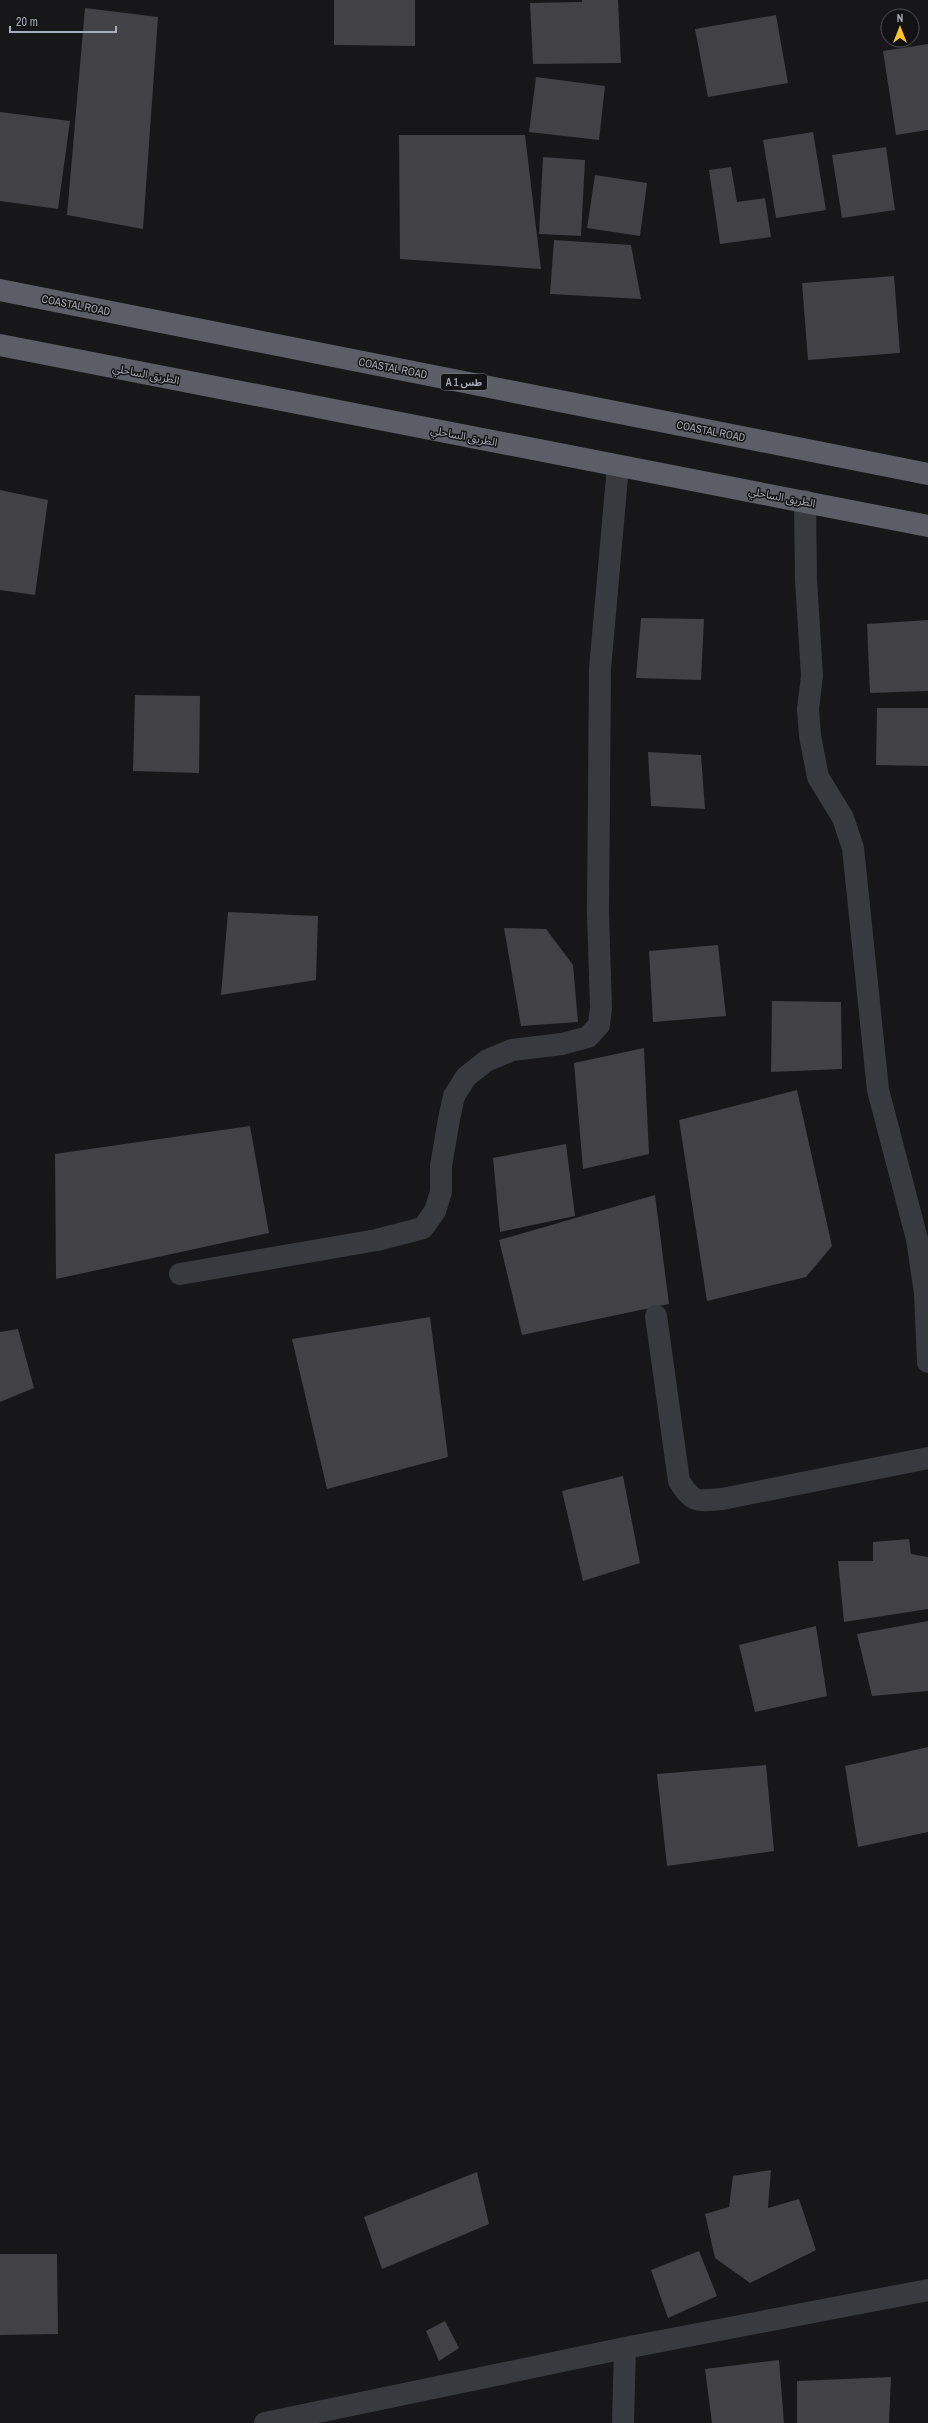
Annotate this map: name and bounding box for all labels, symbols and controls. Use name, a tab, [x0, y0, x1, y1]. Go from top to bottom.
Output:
scale bar	[10, 8, 116, 34]
north arrow	[880, 8, 920, 48]
text: N	[897, 11, 903, 25]
text: 20 m	[16, 14, 38, 30]
street label: COASTAL ROAD	[40, 291, 112, 319]
street label: COASTAL ROAD	[357, 354, 429, 382]
street label: الطريق الساحلي	[111, 361, 181, 390]
road number: A 1 طس	[441, 374, 487, 390]
street label: COASTAL ROAD	[675, 417, 747, 445]
street label: الطريق الساحلي	[429, 423, 499, 452]
street label: الطريق الساحلي	[747, 484, 817, 513]

